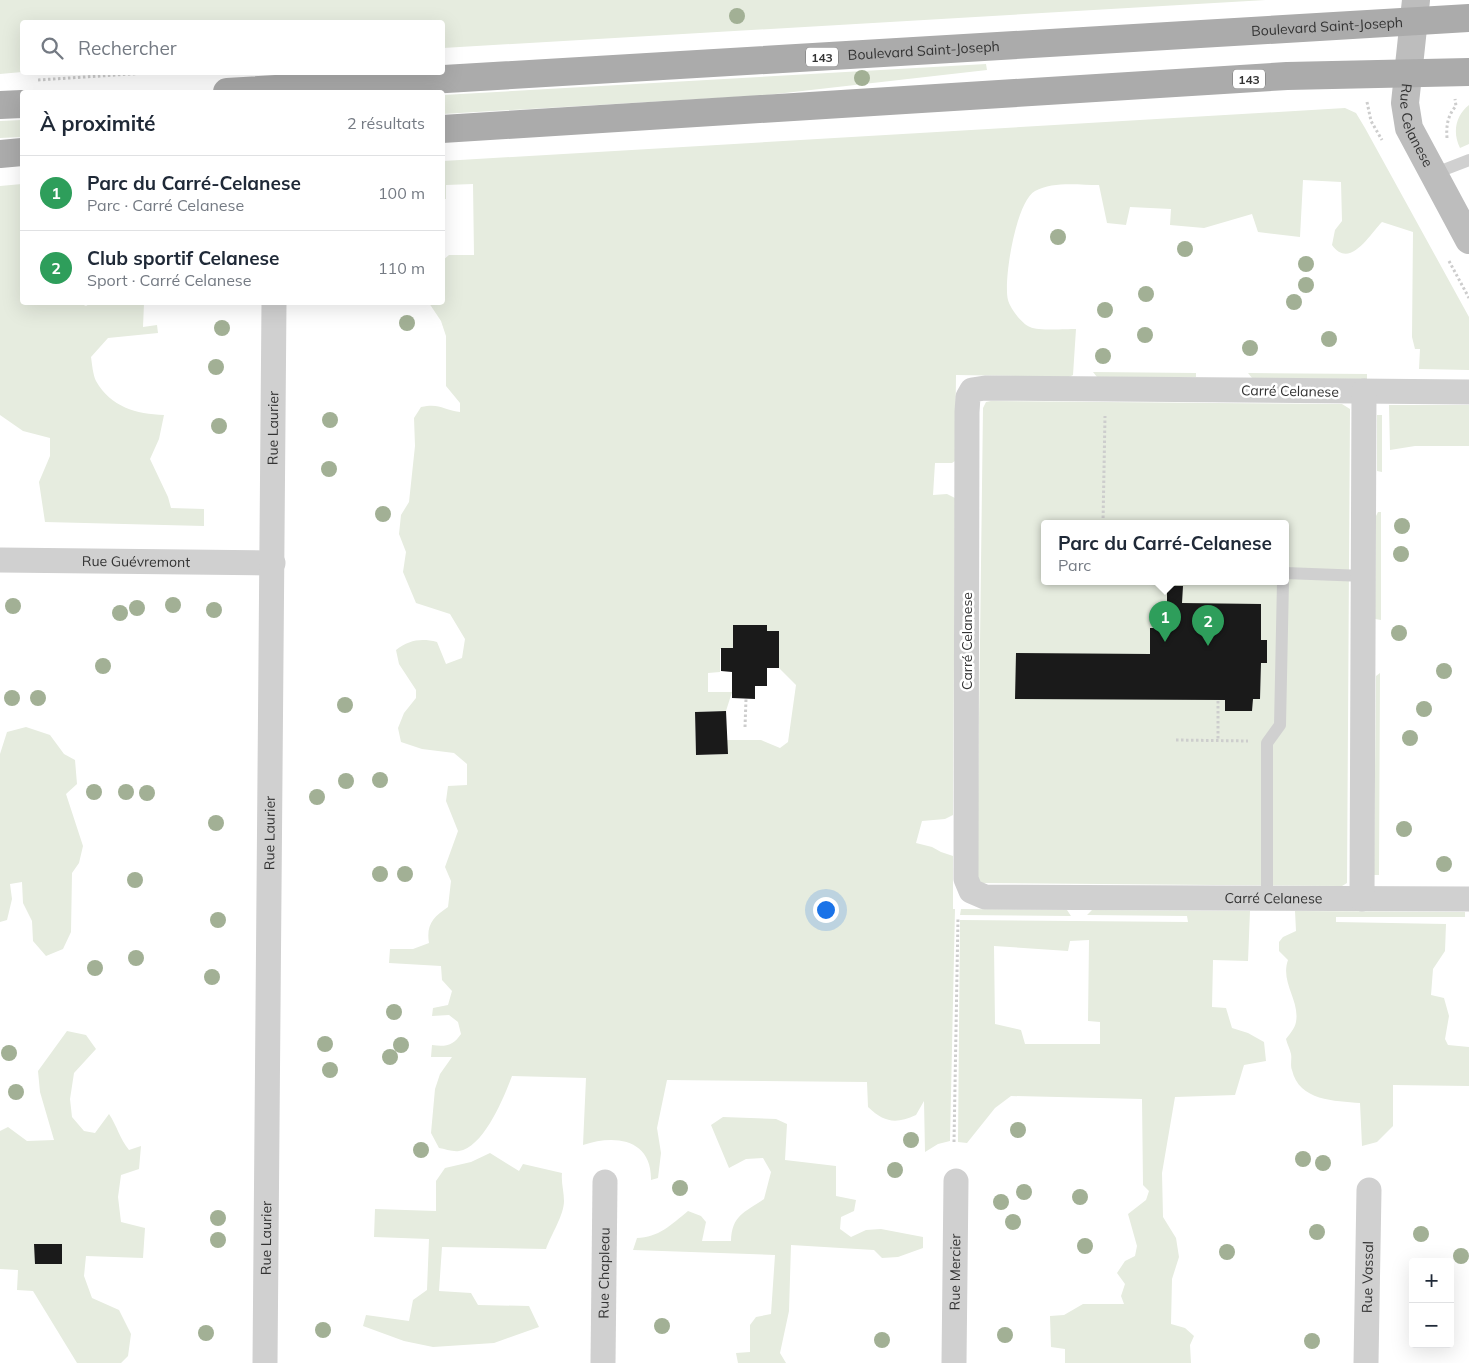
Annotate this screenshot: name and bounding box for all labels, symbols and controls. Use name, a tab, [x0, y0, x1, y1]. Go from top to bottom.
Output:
street label: Boulevard Saint-Joseph	[1251, 13, 1404, 40]
search box	[20, 20, 445, 75]
icon: search	[38, 34, 66, 62]
text: Rechercher	[78, 36, 177, 60]
street label: Boulevard Saint-Joseph	[847, 37, 1000, 64]
road number: 143	[806, 48, 838, 66]
road number: 143	[1233, 70, 1265, 88]
street label: Rue Celanese	[1396, 83, 1437, 170]
text: À proximité	[40, 110, 156, 136]
text: 2 résultats	[347, 113, 425, 133]
text: Parc du Carré-Celanese	[87, 171, 301, 195]
text: 1	[51, 183, 61, 203]
text: 100 m	[378, 183, 425, 203]
text: Parc · Carré Celanese	[87, 195, 244, 215]
text: Club sportif Celanese	[87, 246, 280, 270]
text: 2	[51, 258, 61, 278]
text: 110 m	[378, 258, 425, 278]
text: Sport · Carré Celanese	[87, 270, 251, 290]
street label: Carré Celanese	[1241, 381, 1339, 401]
street label: Rue Laurier	[264, 390, 282, 465]
popup	[1041, 520, 1289, 585]
text: Parc du Carré-Celanese	[1058, 531, 1272, 555]
street label: Rue Guévremont	[82, 552, 190, 571]
text: Parc	[1058, 555, 1091, 575]
street label: Carré Celanese	[958, 592, 976, 690]
pin: 1	[1149, 601, 1181, 642]
pin: 2	[1192, 605, 1224, 646]
street label: Rue Laurier	[260, 795, 279, 870]
street label: Carré Celanese	[1224, 889, 1323, 907]
your location	[813, 897, 839, 923]
street label: Rue Laurier	[257, 1200, 275, 1275]
street label: Rue Chapleau	[594, 1227, 613, 1319]
street label: Rue Mercier	[946, 1233, 964, 1310]
street label: Rue Vassal	[1358, 1241, 1377, 1313]
map controls	[1409, 1258, 1454, 1348]
button: +	[1409, 1258, 1454, 1303]
button: −	[1409, 1303, 1454, 1348]

